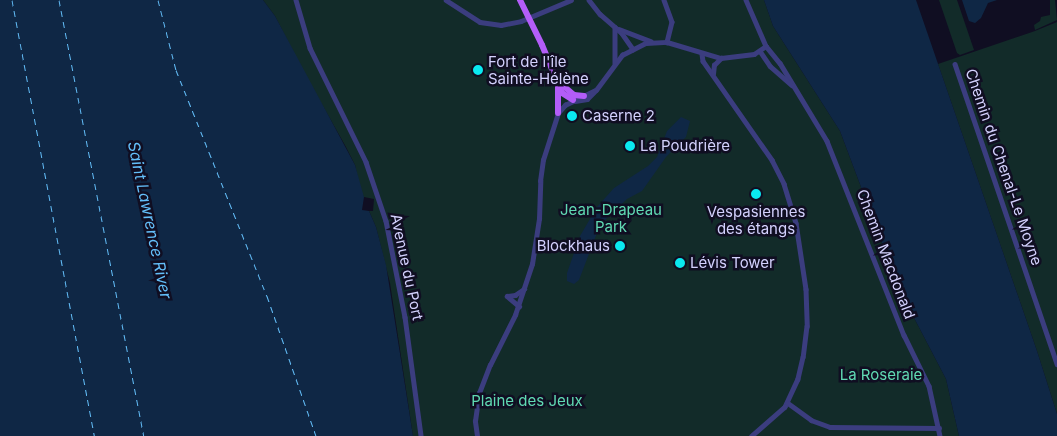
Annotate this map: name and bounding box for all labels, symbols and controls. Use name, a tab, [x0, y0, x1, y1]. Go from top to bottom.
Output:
place label: Fort de l'île Sainte-Hélène	[488, 52, 589, 87]
marker: Fort de l'île Sainte-Hélène	[472, 64, 484, 76]
street label: Chemin du Chenal-Le Moyne	[962, 66, 1046, 268]
place label: Caserne 2	[582, 107, 655, 125]
marker: Caserne 2	[566, 110, 578, 122]
place label: La Poudrière	[640, 137, 730, 155]
water label: Saint Lawrence River	[124, 139, 176, 301]
marker: La Poudrière	[624, 140, 636, 152]
street label: Chemin Macdonald	[853, 187, 919, 321]
marker: Vespasiennes des étangs	[750, 188, 762, 200]
park label: Jean-Drapeau Park	[560, 200, 662, 235]
place label: Vespasiennes des étangs	[707, 202, 805, 237]
street label: Avenue du Port	[387, 212, 427, 322]
place label: Blockhaus	[537, 237, 610, 255]
marker: Blockhaus	[614, 240, 626, 252]
place label: Lévis Tower	[690, 254, 775, 272]
marker: Lévis Tower	[674, 257, 686, 269]
park label: La Roseraie	[840, 366, 922, 384]
park label: Plaine des Jeux	[471, 392, 583, 410]

